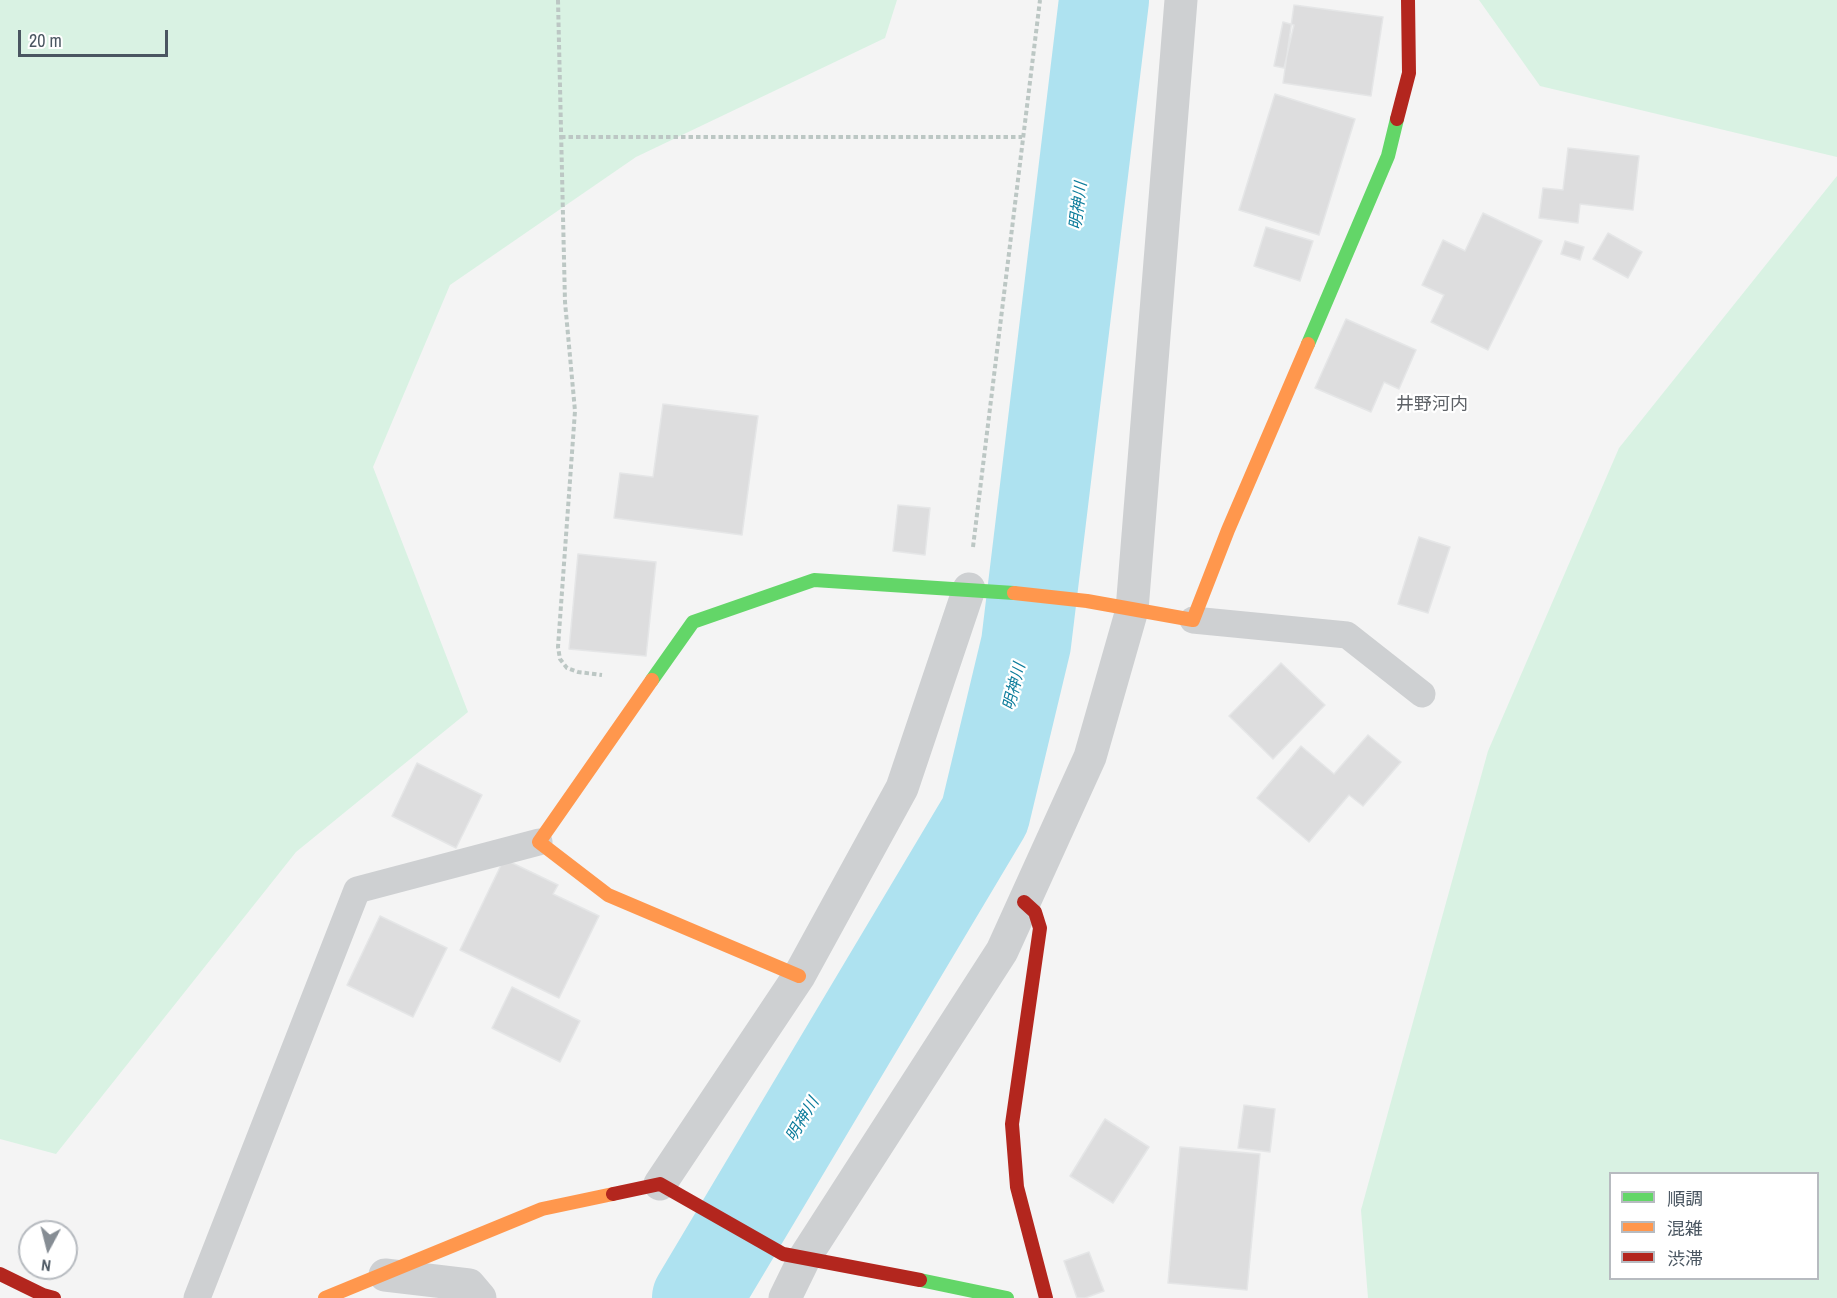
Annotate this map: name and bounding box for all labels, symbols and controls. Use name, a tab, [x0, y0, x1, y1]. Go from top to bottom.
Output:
scale bar	[21, 18, 171, 56]
text: 20 m	[29, 28, 62, 53]
water label: 明神川	[1067, 181, 1091, 231]
district label: 井野河内	[1396, 394, 1468, 416]
water label: 明神川	[1000, 661, 1030, 713]
water label: 明神川	[782, 1094, 824, 1146]
legend	[1609, 1172, 1819, 1280]
text: 順調	[1667, 1186, 1703, 1211]
text: 混雑	[1667, 1216, 1703, 1241]
north arrow	[18, 1220, 78, 1280]
text: 渋滞	[1667, 1246, 1703, 1271]
text: N	[40, 1254, 52, 1277]

